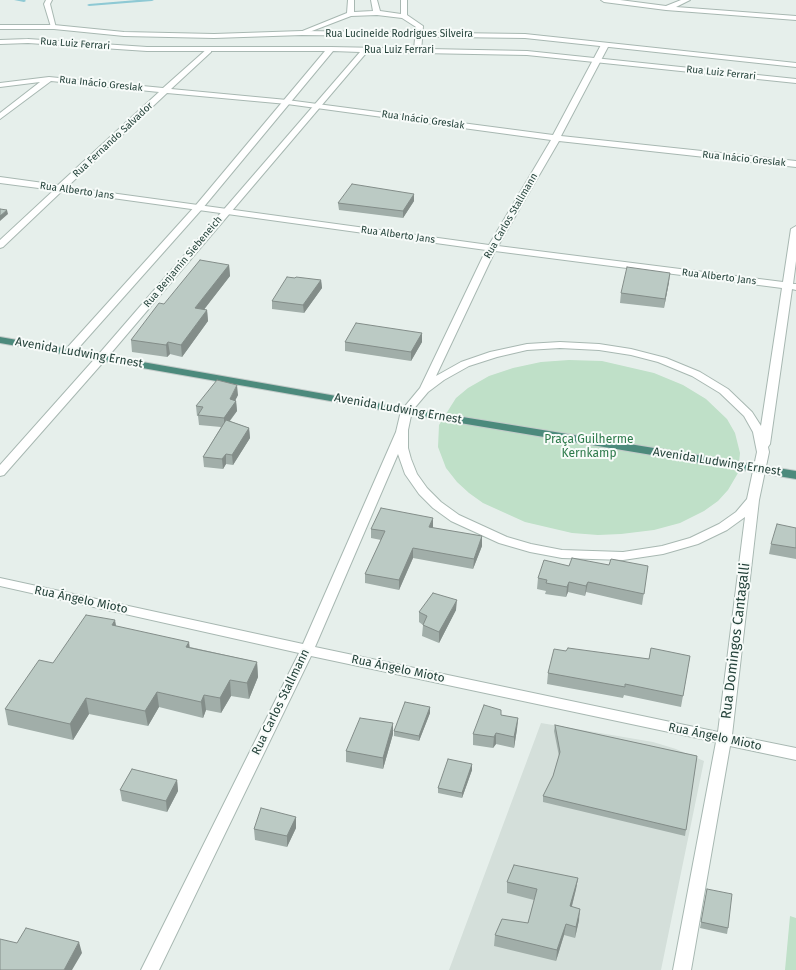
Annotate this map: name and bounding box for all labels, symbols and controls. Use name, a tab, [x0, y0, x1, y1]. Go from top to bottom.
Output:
street label: Rua Lucineide Rodrigues Silveira	[325, 28, 473, 40]
street label: Rua Luiz Ferrari	[40, 36, 110, 52]
street label: Rua Luiz Ferrari	[364, 44, 434, 56]
street label: Rua Luiz Ferrari	[686, 63, 756, 83]
street label: Rua Inácio Greslak	[59, 74, 143, 94]
street label: Rua Fernando Salvador	[71, 100, 155, 180]
street label: Rua Inácio Greslak	[381, 108, 465, 132]
street label: Rua Inácio Greslak	[702, 149, 786, 169]
street label: Rua Carlos Stallmann	[482, 171, 540, 261]
street label: Rua Alberto Jans	[39, 180, 115, 202]
street label: Rua Benjamin Siebeneich	[141, 214, 225, 310]
street label: Rua Alberto Jans	[360, 224, 436, 246]
street label: Rua Alberto Jans	[681, 266, 757, 288]
street label: Avenida Ludwing Ernest	[14, 335, 144, 371]
street label: Avenida Ludwing Ernest	[333, 391, 463, 427]
park label: Praça Guilherme Kernkamp	[544, 433, 634, 461]
street label: Avenida Ludwing Ernest	[652, 445, 782, 479]
street label: Rua Domingos Cantagalli	[718, 562, 754, 720]
street label: Rua Ángelo Mioto	[33, 583, 129, 617]
street label: Rua Carlos Stallmann	[249, 647, 313, 757]
street label: Rua Ángelo Mioto	[350, 652, 446, 686]
street label: Rua Ángelo Mioto	[667, 720, 763, 754]

